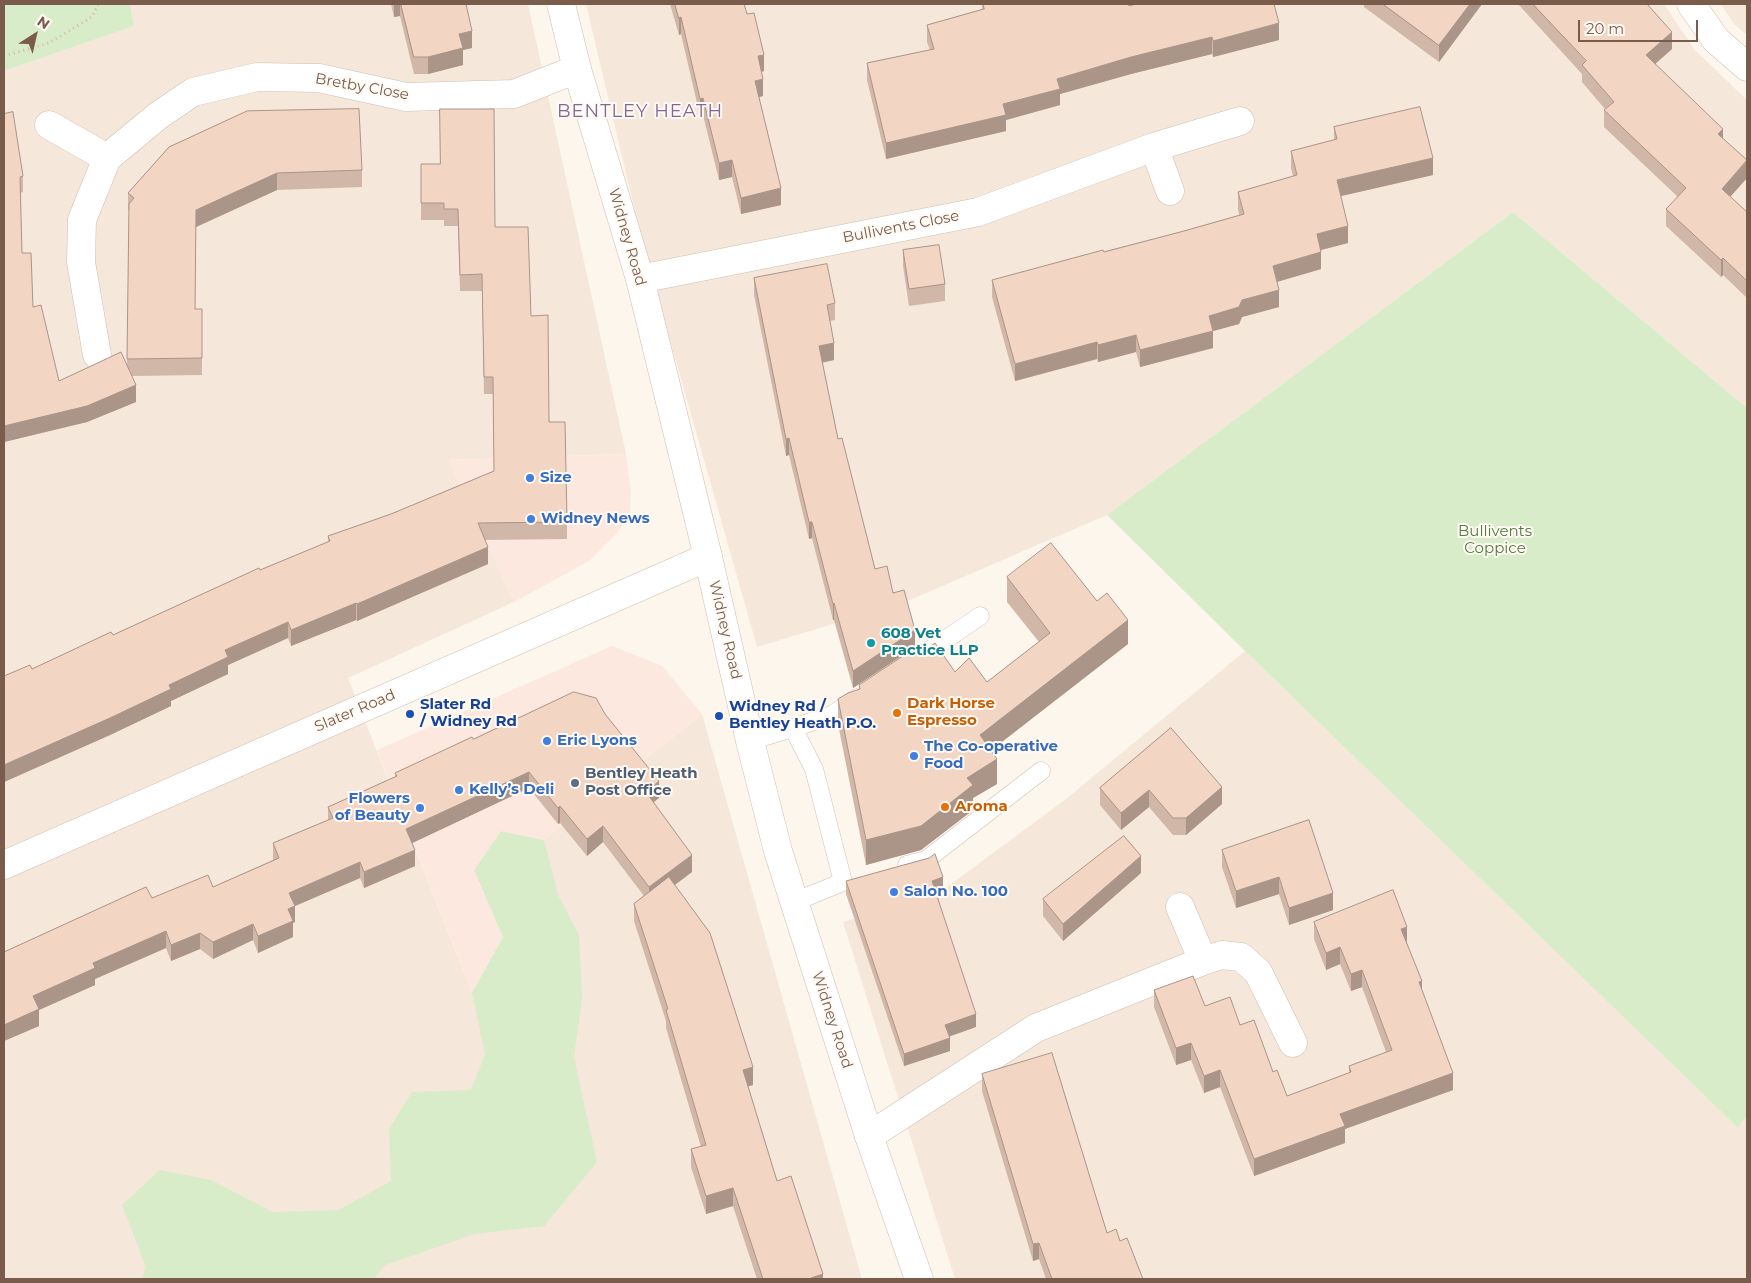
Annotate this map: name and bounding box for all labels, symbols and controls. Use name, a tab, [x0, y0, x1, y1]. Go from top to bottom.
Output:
north arrow	[10, 10, 60, 60]
scale bar	[1581, 10, 1701, 42]
text: N	[34, 12, 53, 33]
text: 20 m	[1586, 19, 1624, 38]
street label: Bretby Close	[314, 70, 410, 104]
district label: BENTLEY HEATH	[555, 101, 725, 123]
street label: Widney Road	[604, 186, 650, 288]
street label: Bullivents Close	[841, 207, 961, 247]
place label: Size	[540, 469, 572, 487]
marker: Size	[524, 472, 536, 484]
place label: Widney News	[541, 510, 650, 528]
marker: Widney News	[525, 513, 537, 525]
park label: Bullivents Coppice	[1458, 523, 1532, 558]
street label: Widney Road	[705, 579, 745, 681]
place label: 608 Vet Practice LLP	[881, 625, 979, 660]
marker: 608 Vet Practice LLP	[865, 637, 877, 649]
street label: Slater Road	[312, 686, 398, 736]
place label: Dark Horse Espresso	[907, 695, 995, 730]
place label: Slater Rd / Widney Rd	[420, 696, 517, 731]
place label: Widney Rd / Bentley Heath P.O.	[729, 698, 876, 733]
marker: Dark Horse Espresso	[891, 707, 903, 719]
marker: Slater Rd / Widney Rd	[404, 708, 416, 720]
marker: Widney Rd / Bentley Heath P.O.	[713, 710, 725, 722]
place label: Eric Lyons	[557, 732, 637, 750]
marker: Eric Lyons	[541, 735, 553, 747]
place label: The Co-operative Food	[924, 738, 1058, 773]
marker: The Co-operative Food	[908, 750, 920, 762]
place label: Bentley Heath Post Office	[585, 765, 698, 800]
marker: Bentley Heath Post Office	[569, 777, 581, 789]
place label: Kelly’s Deli	[469, 781, 554, 799]
marker: Kelly’s Deli	[453, 784, 465, 796]
place label: Flowers of Beauty	[335, 790, 410, 825]
place label: Aroma	[955, 798, 1008, 816]
marker: Aroma	[939, 801, 951, 813]
marker: Flowers of Beauty	[414, 802, 426, 814]
place label: Salon No. 100	[904, 883, 1008, 901]
marker: Salon No. 100	[888, 886, 900, 898]
street label: Widney Road	[808, 969, 856, 1071]

